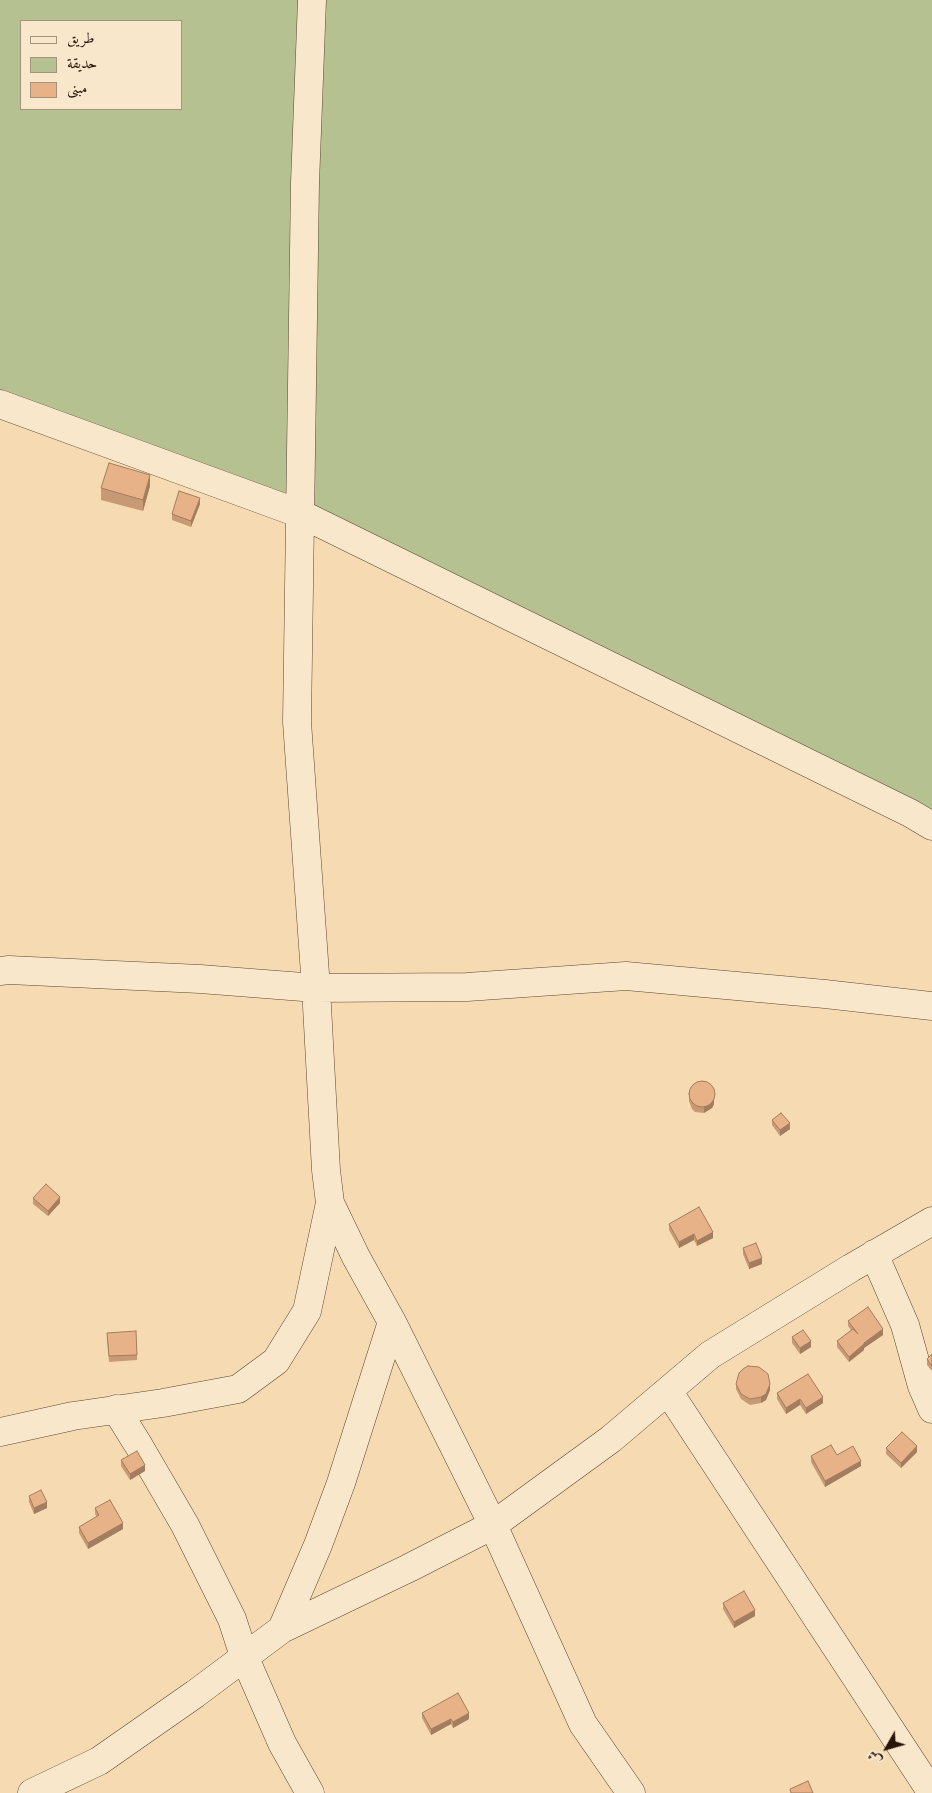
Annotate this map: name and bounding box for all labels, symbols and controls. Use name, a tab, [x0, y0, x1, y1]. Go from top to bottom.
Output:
legend	[20, 20, 182, 110]
text: طريق	[67, 29, 94, 48]
text: حديقة	[67, 54, 97, 73]
text: مبنى	[67, 79, 87, 98]
north arrow	[862, 1723, 912, 1773]
text: ش	[864, 1746, 887, 1768]

